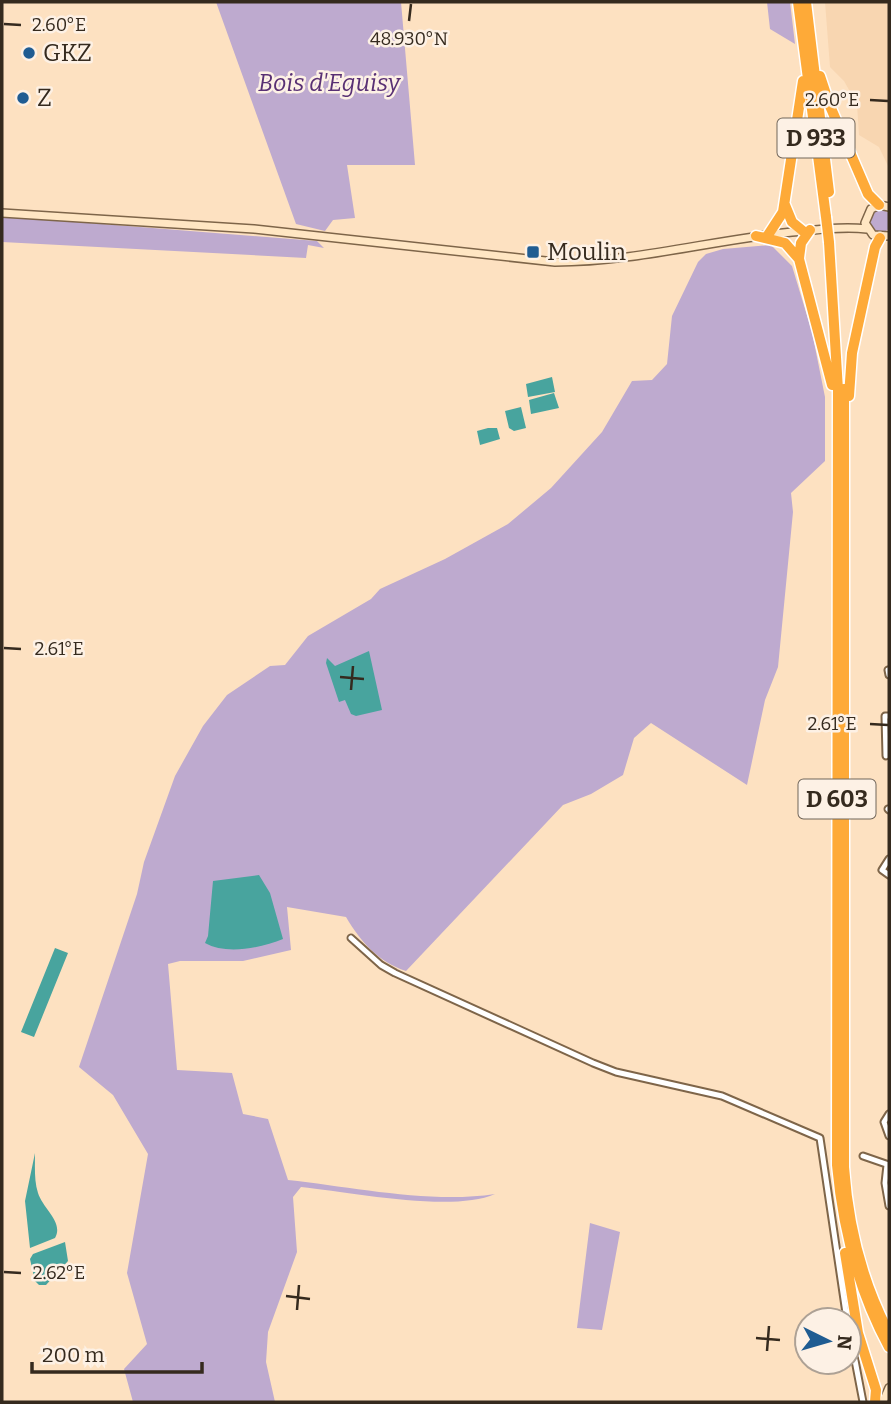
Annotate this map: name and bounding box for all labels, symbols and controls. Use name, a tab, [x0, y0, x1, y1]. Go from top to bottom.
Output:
text: 2.60°E	[32, 14, 86, 36]
text: 48.930°N	[370, 28, 448, 50]
place label: GKZ	[43, 39, 92, 67]
marker: GKZ	[21, 45, 37, 61]
park label: Bois d'Eguisy	[258, 69, 402, 97]
place label: Z	[37, 84, 52, 112]
text: 2.60°E	[805, 89, 859, 111]
marker: Z	[15, 90, 31, 106]
road number: D 933	[778, 119, 854, 158]
place label: Moulin	[547, 238, 626, 266]
marker: Moulin	[525, 244, 541, 260]
text: 2.61°E	[34, 638, 84, 660]
text: 2.61°E	[807, 713, 857, 735]
road number: D 603	[798, 779, 876, 818]
text: 2.62°E	[33, 1262, 85, 1284]
north arrow	[793, 1306, 863, 1376]
scale bar	[32, 1330, 201, 1374]
text: N	[832, 1334, 857, 1351]
text: 200 m	[42, 1342, 105, 1368]

